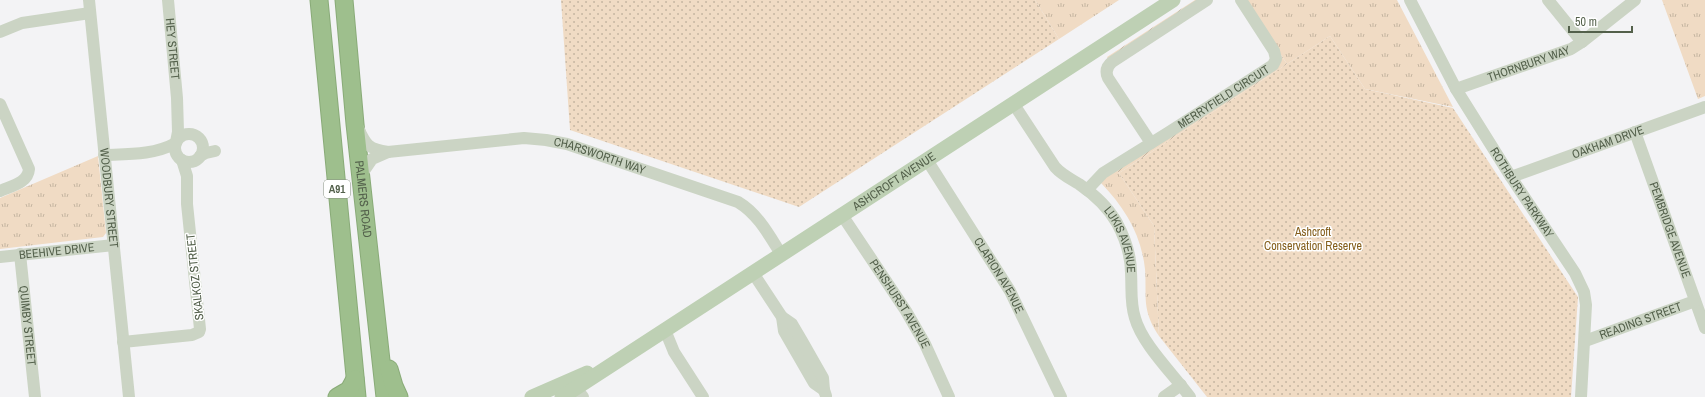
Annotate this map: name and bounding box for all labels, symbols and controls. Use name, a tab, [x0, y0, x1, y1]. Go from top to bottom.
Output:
scale bar	[1569, 8, 1632, 34]
text: 50 m	[1575, 14, 1597, 30]
street label: HEY STREET	[162, 17, 183, 80]
street label: THORNBURY WAY	[1485, 42, 1572, 85]
street label: MERRYFIELD CIRCUIT	[1175, 61, 1273, 132]
street label: OAKHAM DRIVE	[1570, 122, 1646, 162]
street label: CHARSWORTH WAY	[553, 134, 648, 178]
street label: ROTHBURY PARKWAY	[1486, 144, 1558, 241]
street label: WOODBURY STREET	[96, 147, 122, 249]
street label: ASHCROFT AVENUE	[849, 148, 939, 215]
street label: PALMERS ROAD	[351, 160, 375, 238]
road number: A91	[324, 180, 350, 198]
street label: PEMBRIDGE AVENUE	[1645, 180, 1695, 280]
street label: LUKIS AVENUE	[1100, 203, 1139, 273]
park label: Ashcroft Conservation Reserve	[1264, 224, 1362, 254]
street label: SKALKOZ STREET	[182, 233, 208, 321]
street label: CLARION AVENUE	[970, 234, 1028, 316]
street label: BEEHIVE DRIVE	[18, 239, 95, 263]
street label: PENSHURST AVENUE	[866, 256, 934, 351]
street label: QUIMBY STREET	[15, 285, 40, 366]
street label: READING STREET	[1597, 299, 1684, 343]

